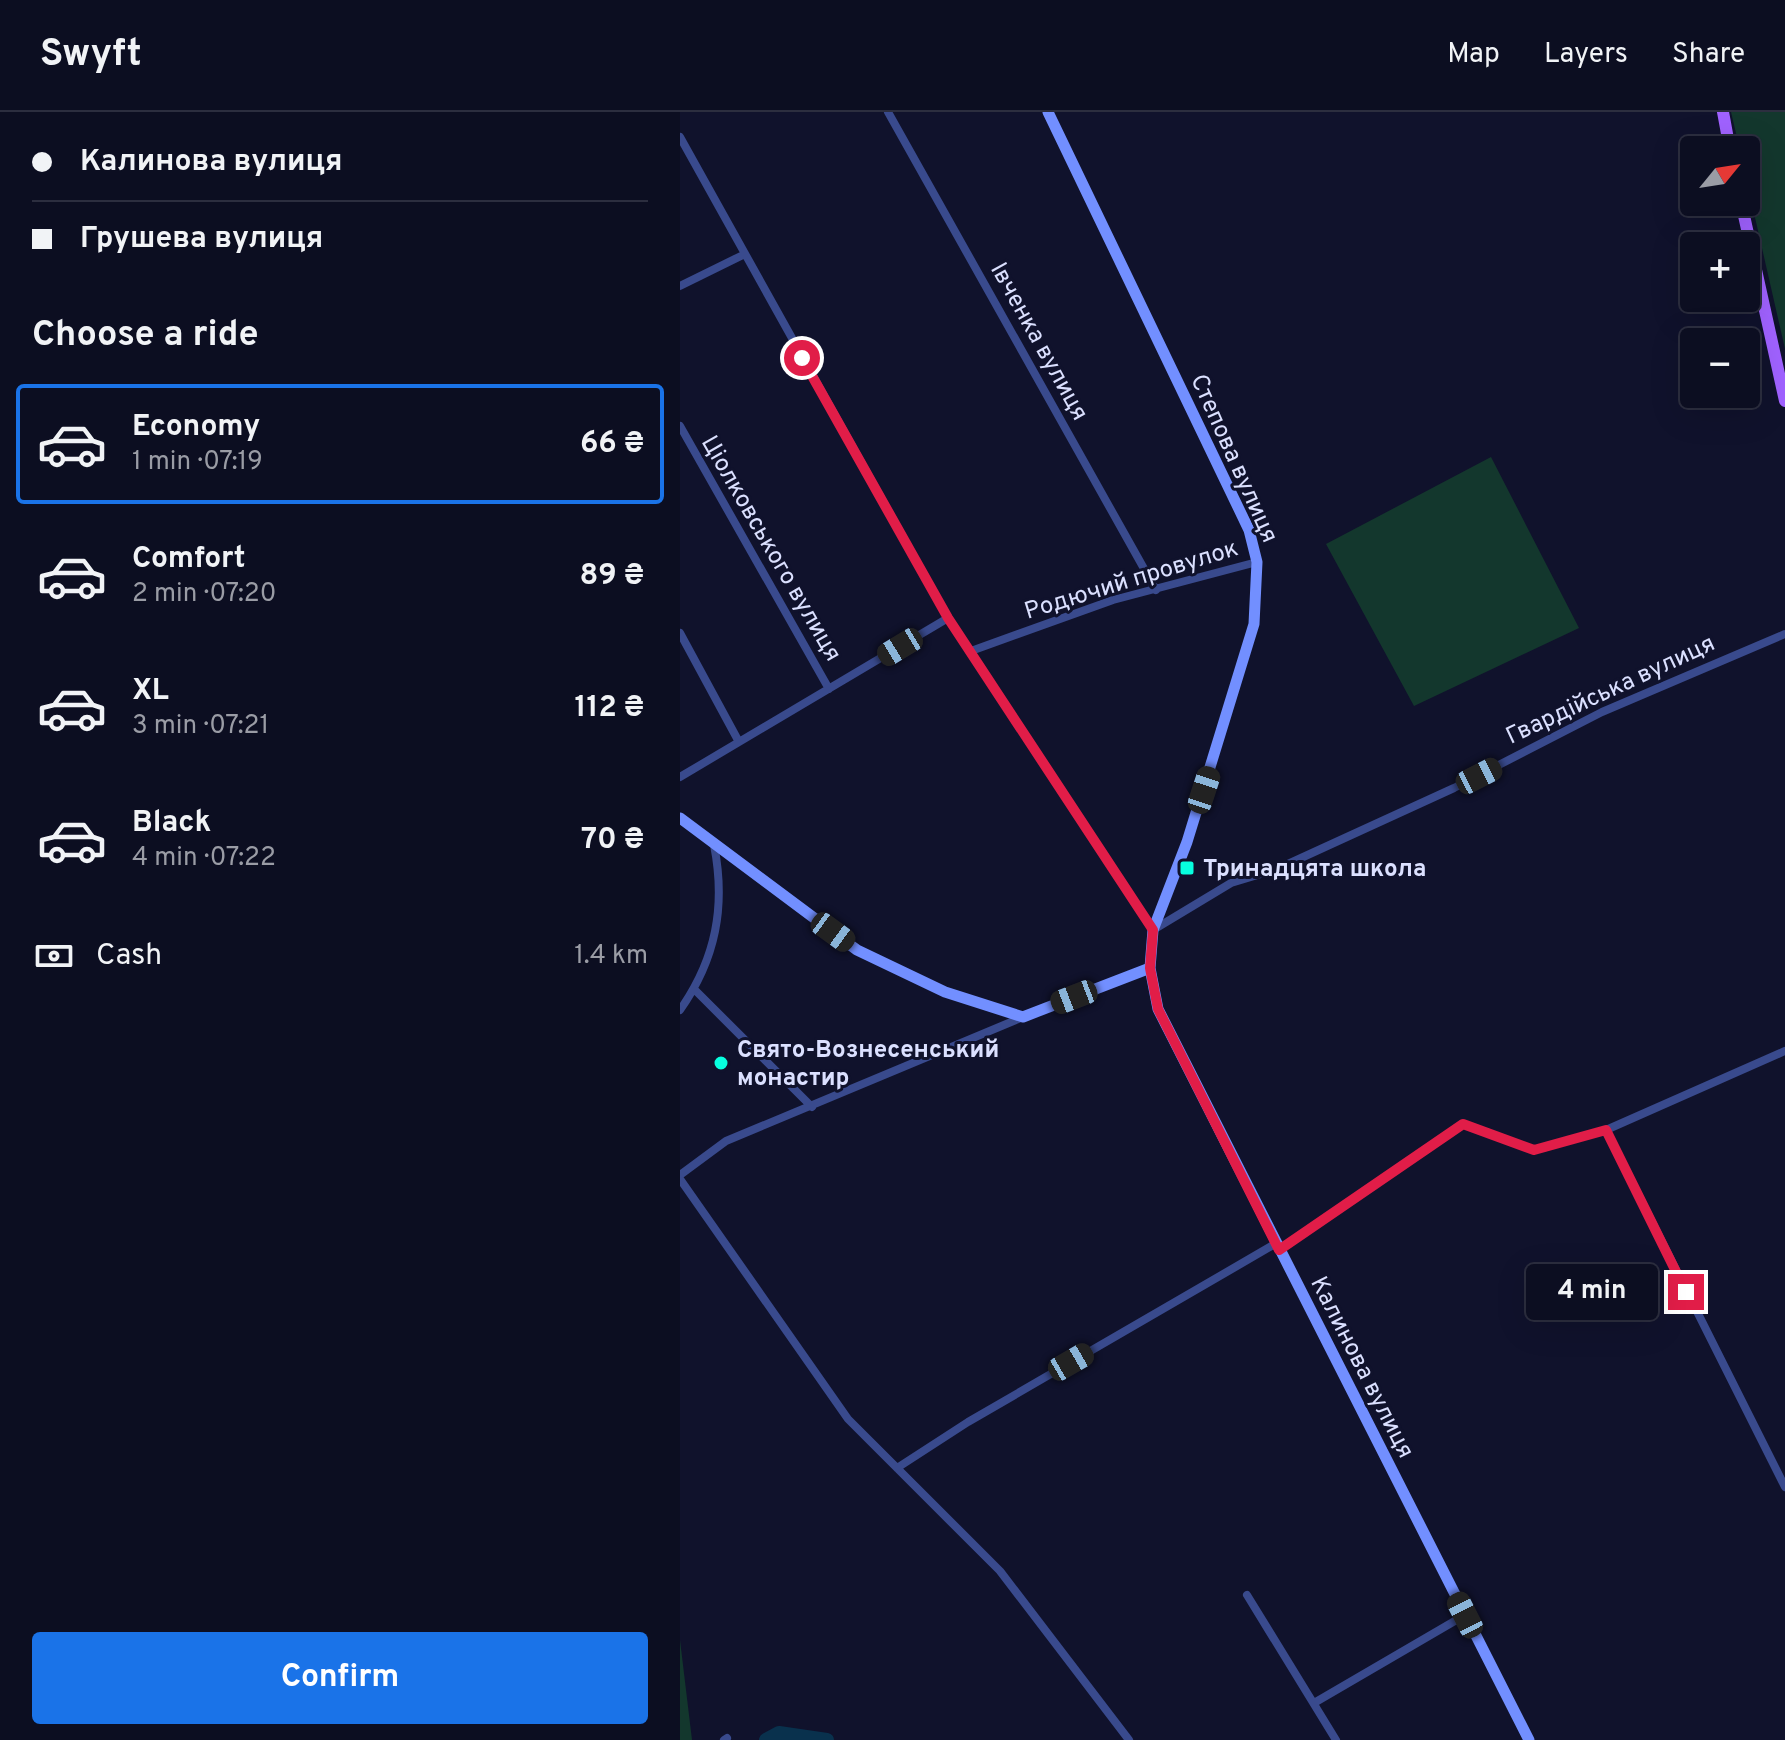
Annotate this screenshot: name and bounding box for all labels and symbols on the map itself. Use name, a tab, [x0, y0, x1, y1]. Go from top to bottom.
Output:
north arrow	[1680, 136, 1760, 216]
street label: Івченка вулиця	[982, 258, 1094, 426]
route start	[784, 340, 820, 376]
street label: Степова вулиця	[1183, 370, 1284, 548]
street label: Ціолковського вулиця	[693, 431, 847, 667]
street label: Родючий провулок	[1021, 534, 1242, 628]
car	[873, 624, 927, 670]
street label: Гвардійська вулиця	[1502, 629, 1720, 752]
car	[1452, 754, 1506, 798]
car	[1185, 763, 1223, 817]
place label: Тринадцята школа	[1203, 855, 1426, 885]
marker: Тринадцята школа	[1178, 859, 1196, 877]
car	[807, 908, 859, 956]
car	[1047, 977, 1101, 1017]
place label: Cвято-Вознесенський монастир	[737, 1036, 999, 1094]
marker: Cвято-Вознесенський монастир	[712, 1054, 730, 1072]
callout: 4 min	[1526, 1264, 1658, 1320]
street label: Калинова вулиця	[1302, 1272, 1420, 1464]
route end	[1668, 1274, 1704, 1310]
car	[1044, 1340, 1098, 1384]
car	[1443, 1588, 1487, 1642]

